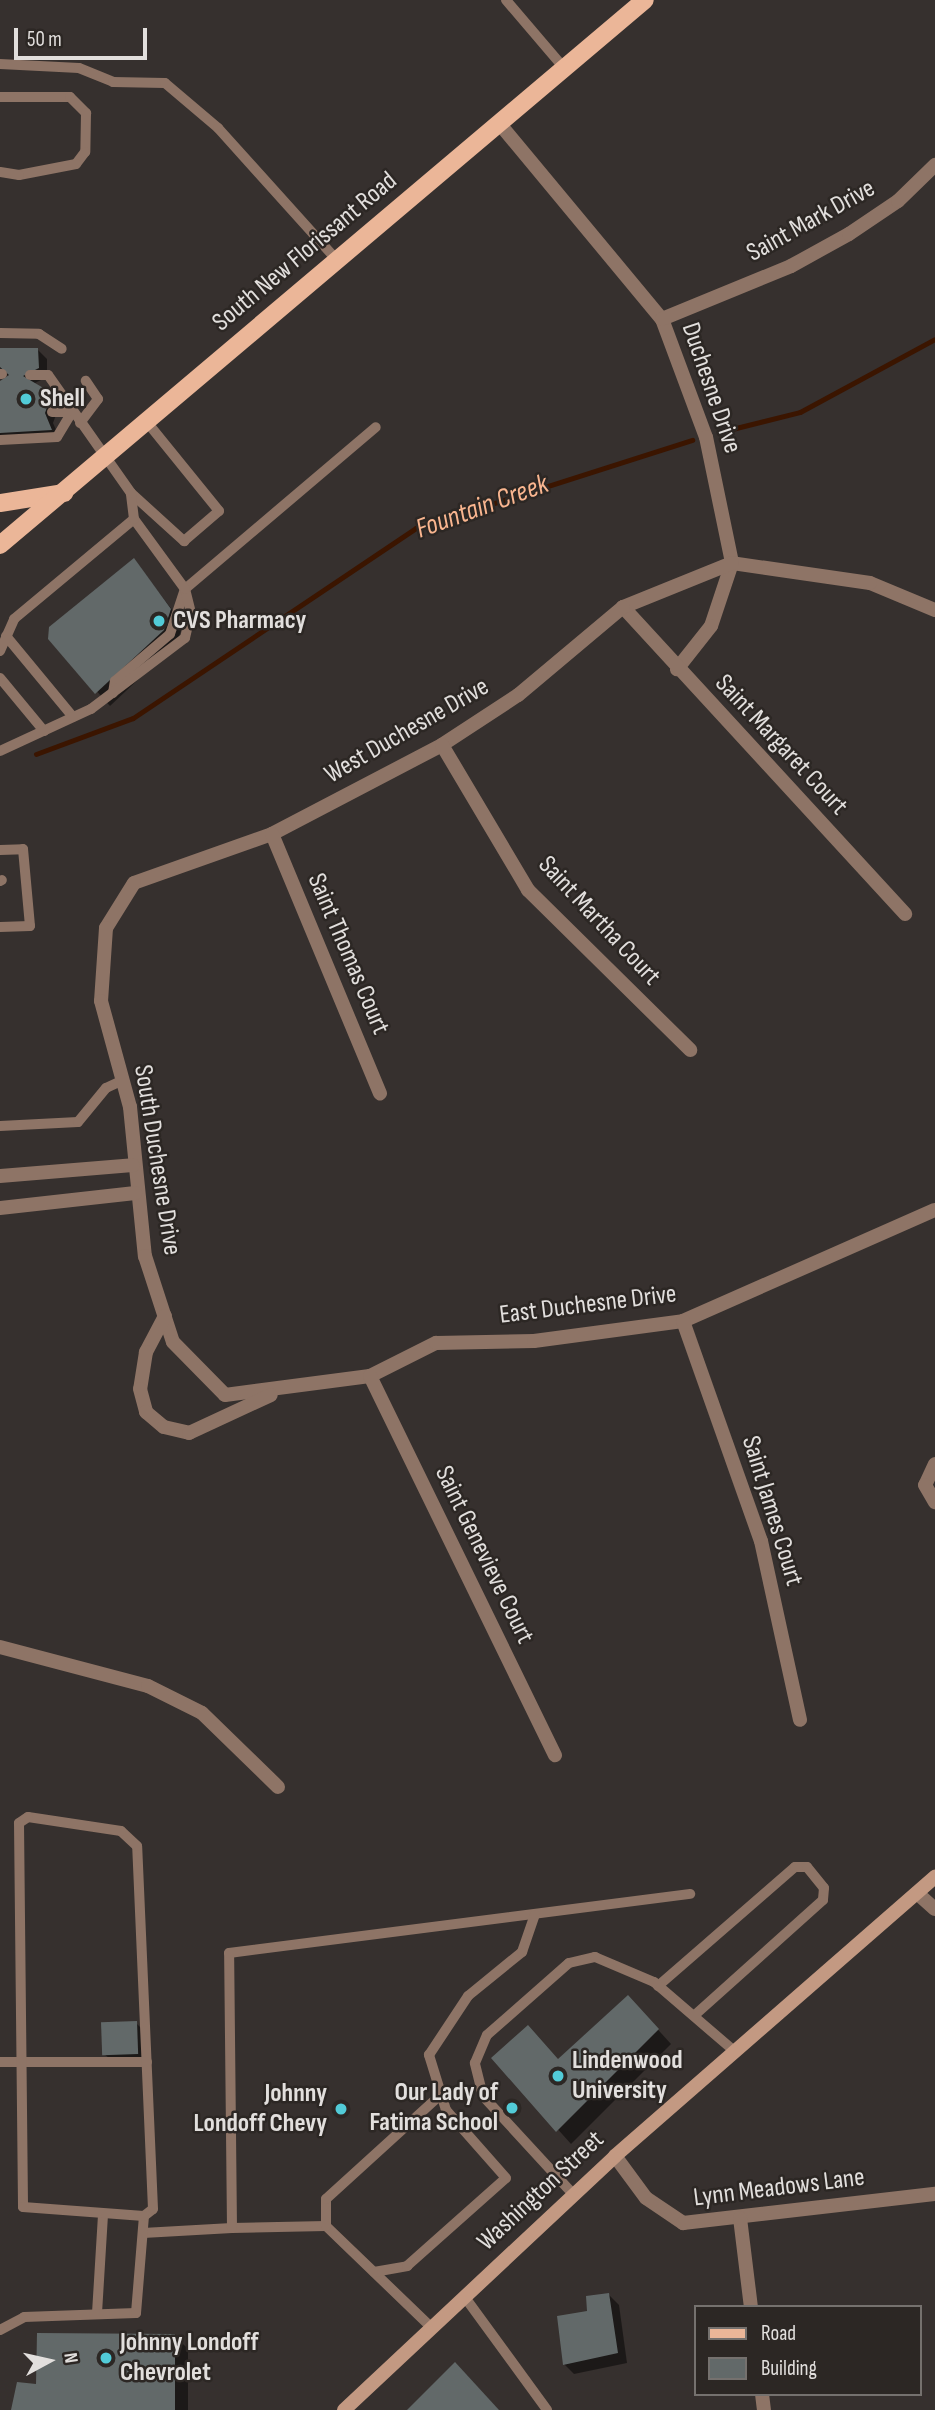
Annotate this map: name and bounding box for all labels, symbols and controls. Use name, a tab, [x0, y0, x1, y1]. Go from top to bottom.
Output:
scale bar	[18, 14, 150, 58]
text: 50 m	[27, 27, 62, 52]
street label: South New Florissant Road	[206, 166, 404, 338]
street label: Saint Mark Drive	[741, 173, 881, 269]
street label: Duchesne Drive	[674, 319, 748, 457]
place label: Shell	[40, 383, 85, 415]
marker: Shell	[18, 391, 34, 407]
water label: Fountain Creek	[411, 468, 553, 546]
place label: CVS Pharmacy	[173, 605, 306, 637]
marker: CVS Pharmacy	[151, 613, 167, 629]
street label: Saint Margaret Court	[708, 668, 854, 822]
street label: West Duchesne Drive	[319, 671, 495, 791]
street label: Saint Martha Court	[531, 850, 667, 992]
street label: Saint Thomas Court	[300, 869, 396, 1039]
street label: South Duchesne Drive	[127, 1063, 187, 1257]
street label: East Duchesne Drive	[498, 1279, 678, 1331]
street label: Saint James Court	[734, 1432, 810, 1590]
street label: Saint Genevieve Court	[428, 1461, 540, 1649]
place label: Lindenwood University	[572, 2045, 683, 2106]
marker: Lindenwood University	[550, 2068, 566, 2084]
place label: Our Lady of Fatima School	[369, 2077, 498, 2138]
place label: Johnny Londoff Chevy	[193, 2078, 327, 2140]
marker: Our Lady of Fatima School	[504, 2100, 520, 2116]
marker: Johnny Londoff Chevy	[333, 2101, 349, 2117]
street label: Washington Street	[471, 2124, 611, 2258]
street label: Lynn Meadows Lane	[692, 2162, 866, 2214]
legend	[694, 2305, 921, 2396]
text: Road	[761, 2321, 796, 2346]
north arrow	[14, 2326, 84, 2396]
place label: Johnny Londoff Chevrolet	[120, 2327, 259, 2388]
marker: Johnny Londoff Chevrolet	[98, 2350, 114, 2366]
text: N	[58, 2351, 82, 2365]
text: Building	[761, 2356, 817, 2381]

